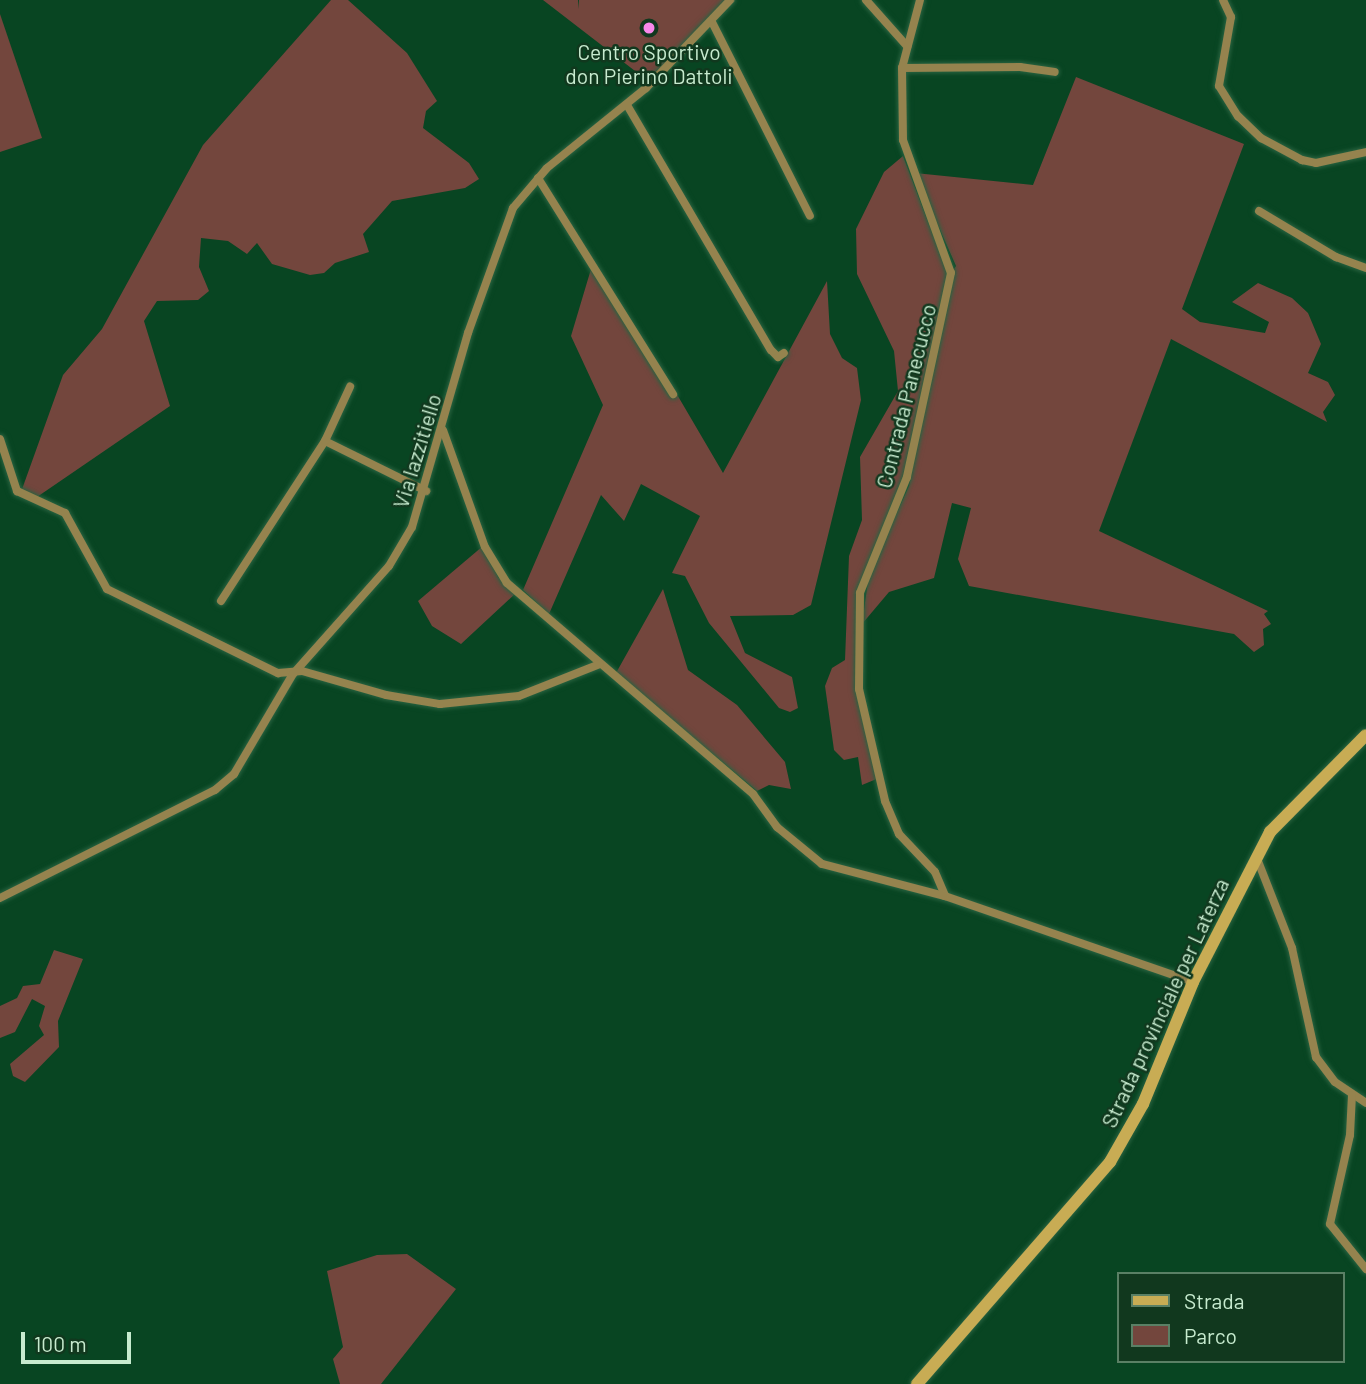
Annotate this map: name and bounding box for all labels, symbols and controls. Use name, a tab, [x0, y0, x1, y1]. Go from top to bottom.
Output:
marker: Centro Sportivo don Pierino Dattoli	[641, 20, 657, 36]
place label: Centro Sportivo don Pierino Dattoli	[565, 39, 733, 89]
street label: Contrada Panecucco	[871, 301, 941, 491]
street label: Via Iazzitiello	[388, 391, 446, 511]
street label: Strada provinciale per Laterza	[1096, 874, 1234, 1132]
legend	[1118, 1272, 1345, 1363]
text: Strada	[1184, 1288, 1244, 1313]
scale bar	[24, 1318, 135, 1362]
text: Parco	[1184, 1323, 1237, 1348]
text: 100 m	[34, 1331, 87, 1356]

